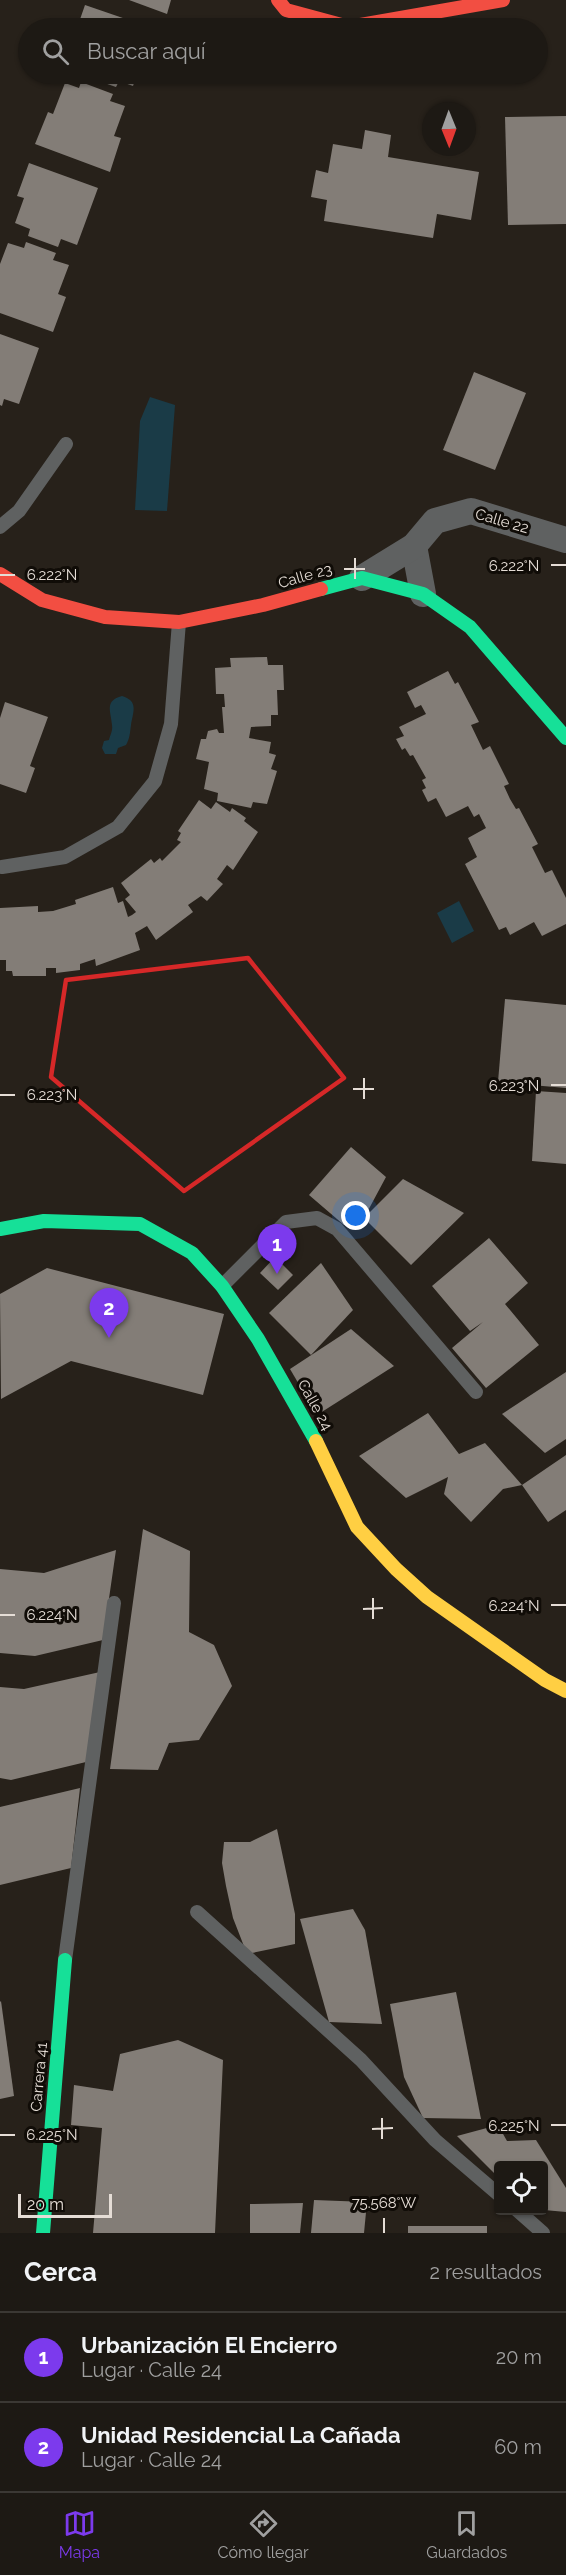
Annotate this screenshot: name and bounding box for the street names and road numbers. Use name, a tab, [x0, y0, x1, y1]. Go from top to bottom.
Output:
street label: Calle 22	[473, 505, 531, 537]
street label: Calle 23	[276, 560, 334, 592]
street label: Calle 24	[294, 1376, 336, 1434]
street label: Carrera 41	[27, 2041, 51, 2112]

